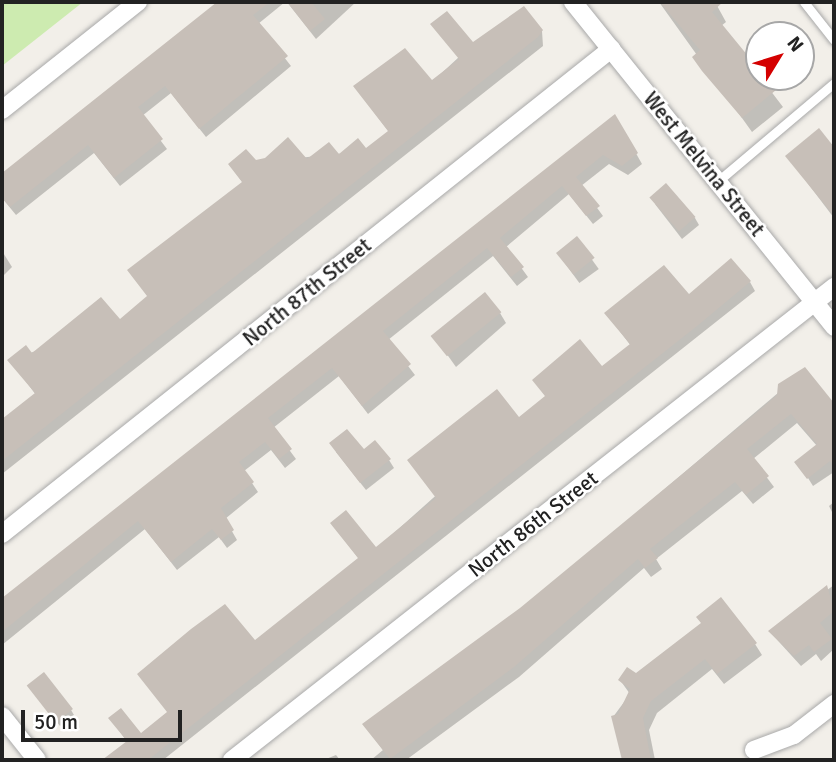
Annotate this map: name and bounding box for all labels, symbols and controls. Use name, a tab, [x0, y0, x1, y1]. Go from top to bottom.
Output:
north arrow	[745, 21, 815, 91]
text: N	[781, 32, 808, 57]
street label: West Melvina Street	[638, 87, 770, 241]
street label: North 87th Street	[238, 233, 376, 351]
street label: North 86th Street	[463, 466, 603, 582]
scale bar	[24, 696, 186, 740]
text: 50 m	[34, 709, 78, 735]

